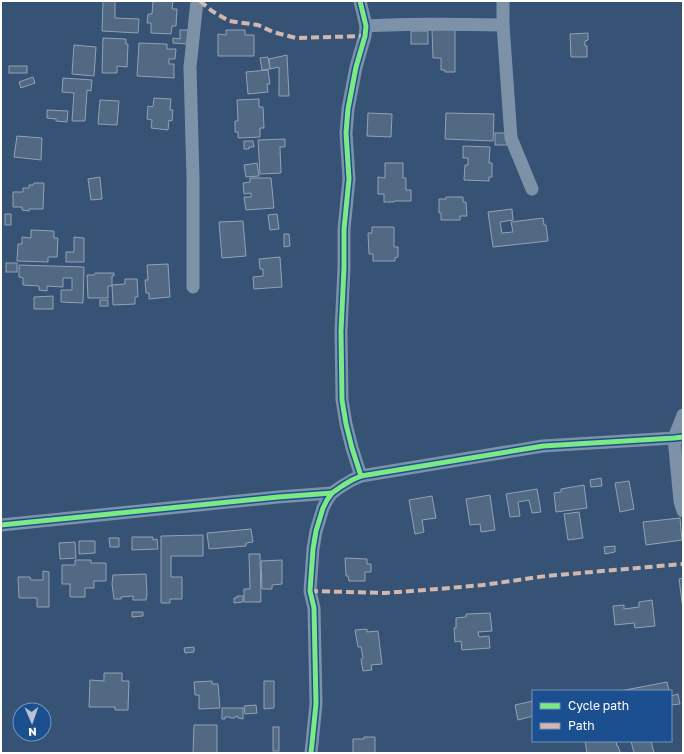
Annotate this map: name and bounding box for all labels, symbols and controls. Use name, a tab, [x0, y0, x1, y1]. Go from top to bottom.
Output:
legend	[532, 690, 672, 742]
text: Cycle path	[568, 698, 629, 713]
north arrow	[12, 702, 52, 742]
text: Path	[568, 718, 595, 733]
text: N	[28, 726, 37, 739]

